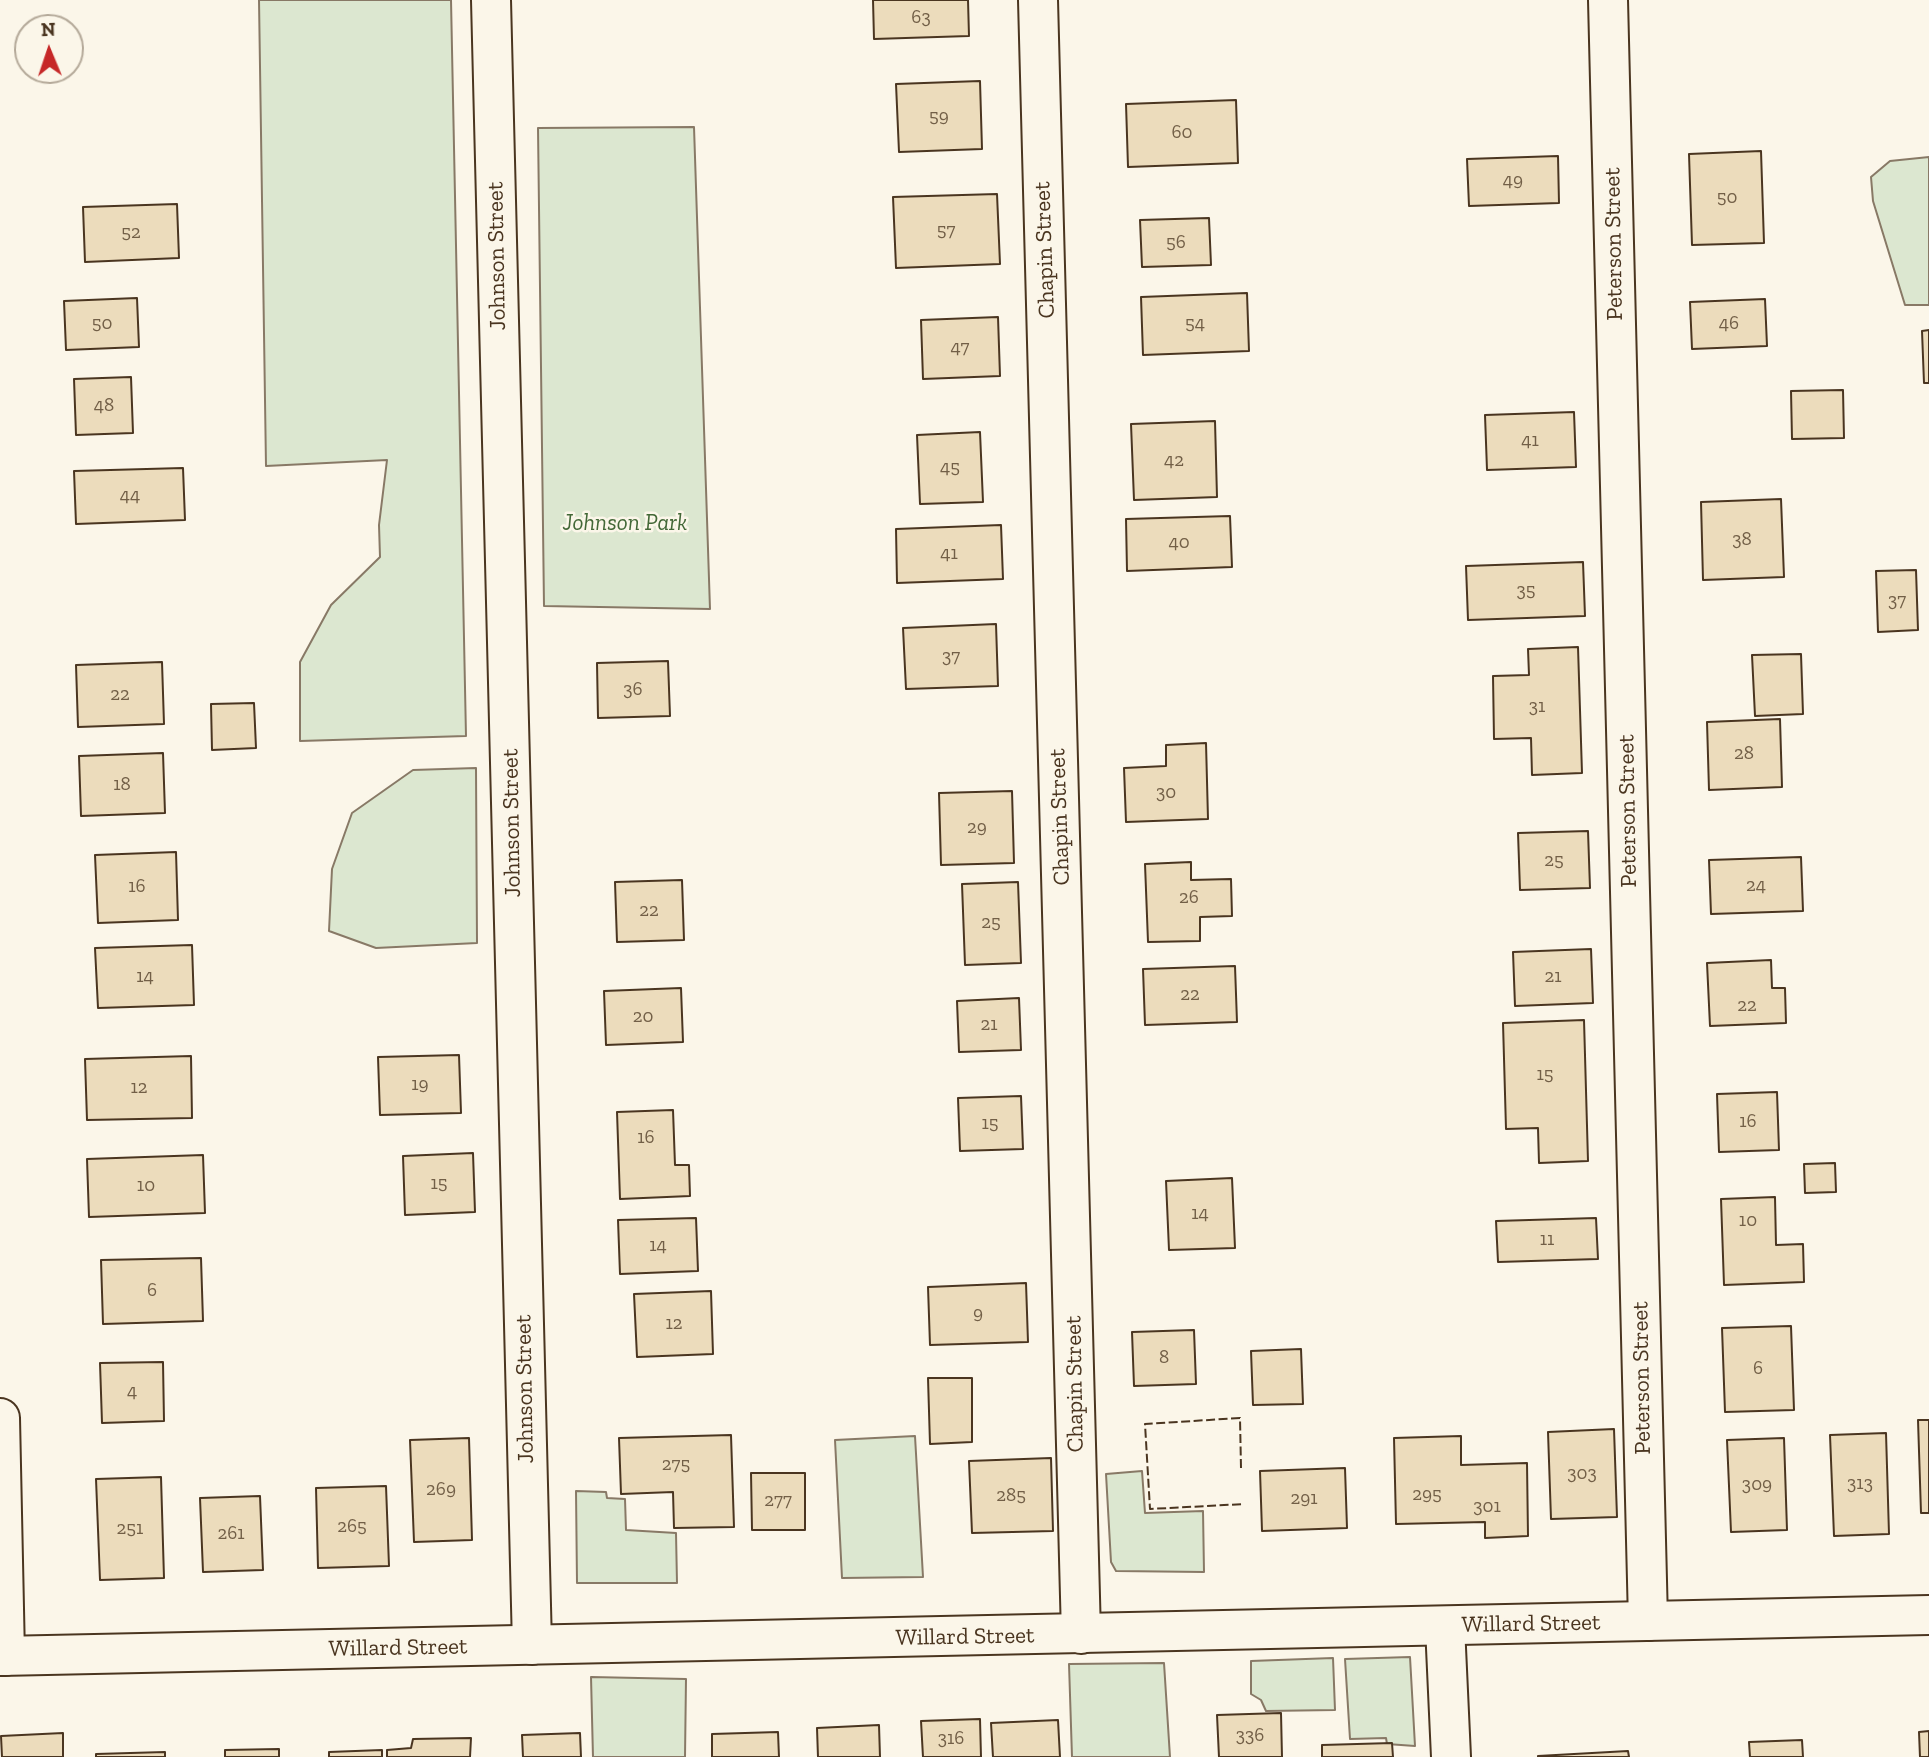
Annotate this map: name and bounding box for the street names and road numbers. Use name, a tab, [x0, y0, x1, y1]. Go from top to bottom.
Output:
street label: Peterson Street	[1599, 167, 1629, 321]
street label: Johnson Street	[482, 181, 512, 331]
street label: Chapin Street	[1029, 181, 1061, 319]
street label: Peterson Street	[1613, 734, 1643, 888]
street label: Johnson Street	[497, 748, 527, 898]
street label: Chapin Street	[1044, 748, 1076, 886]
street label: Peterson Street	[1627, 1301, 1657, 1455]
street label: Johnson Street	[510, 1314, 540, 1464]
street label: Chapin Street	[1060, 1315, 1090, 1453]
street label: Willard Street	[1461, 1609, 1601, 1639]
street label: Willard Street	[895, 1622, 1035, 1652]
street label: Willard Street	[328, 1633, 468, 1663]

